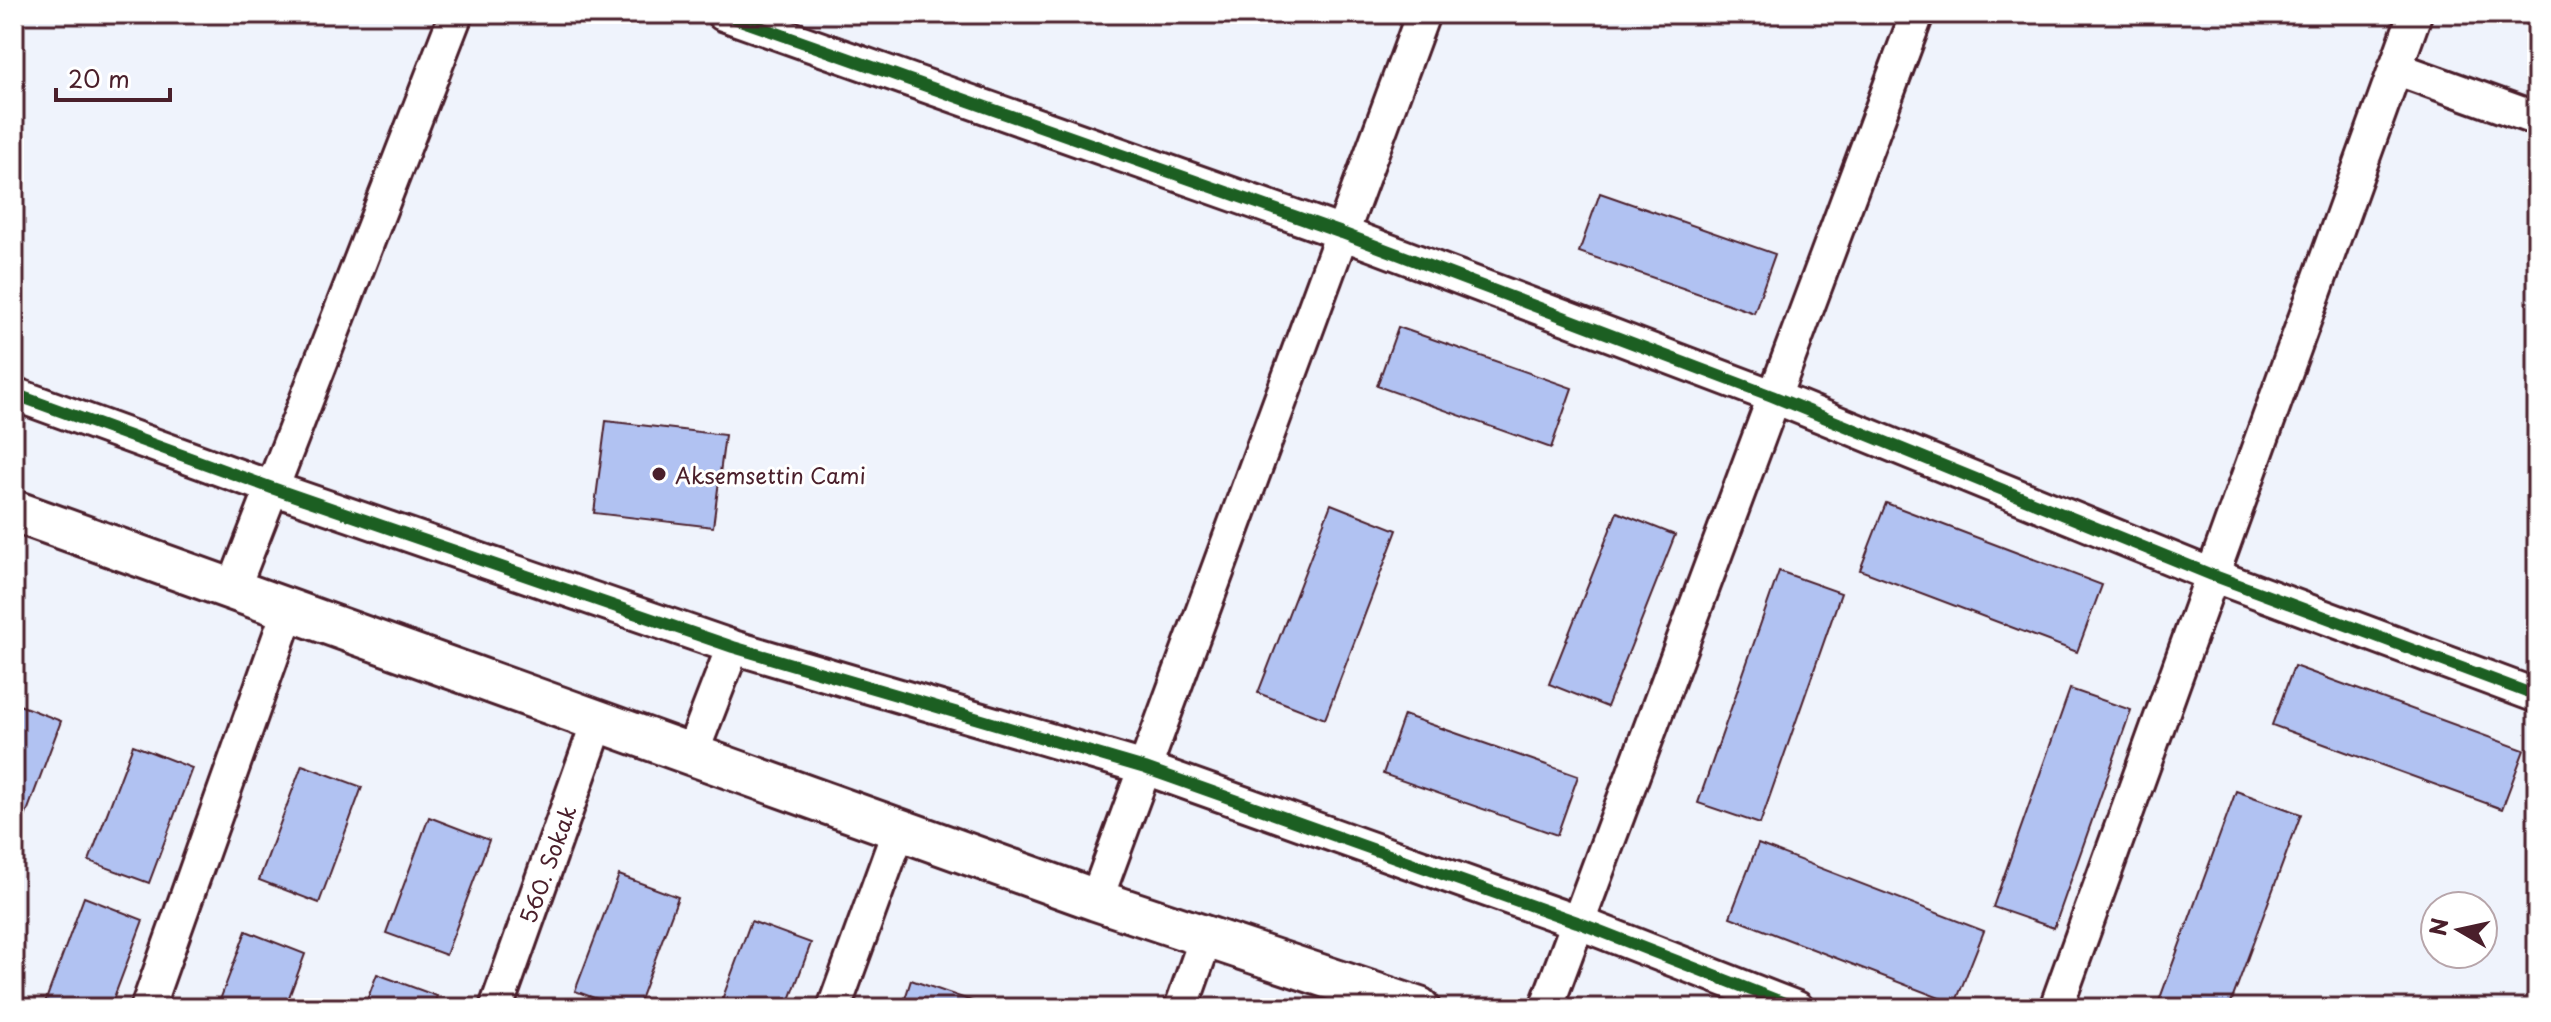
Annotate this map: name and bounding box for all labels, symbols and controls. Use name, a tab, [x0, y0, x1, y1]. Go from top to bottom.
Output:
scale bar	[56, 52, 170, 102]
text: 20 m	[68, 60, 130, 96]
place label: Aksemsettin Cami	[675, 458, 866, 491]
marker: Aksemsettin Cami	[650, 465, 668, 483]
street label: 560. Sokak	[510, 800, 584, 928]
north arrow	[2419, 890, 2499, 970]
text: N	[2420, 915, 2455, 938]

